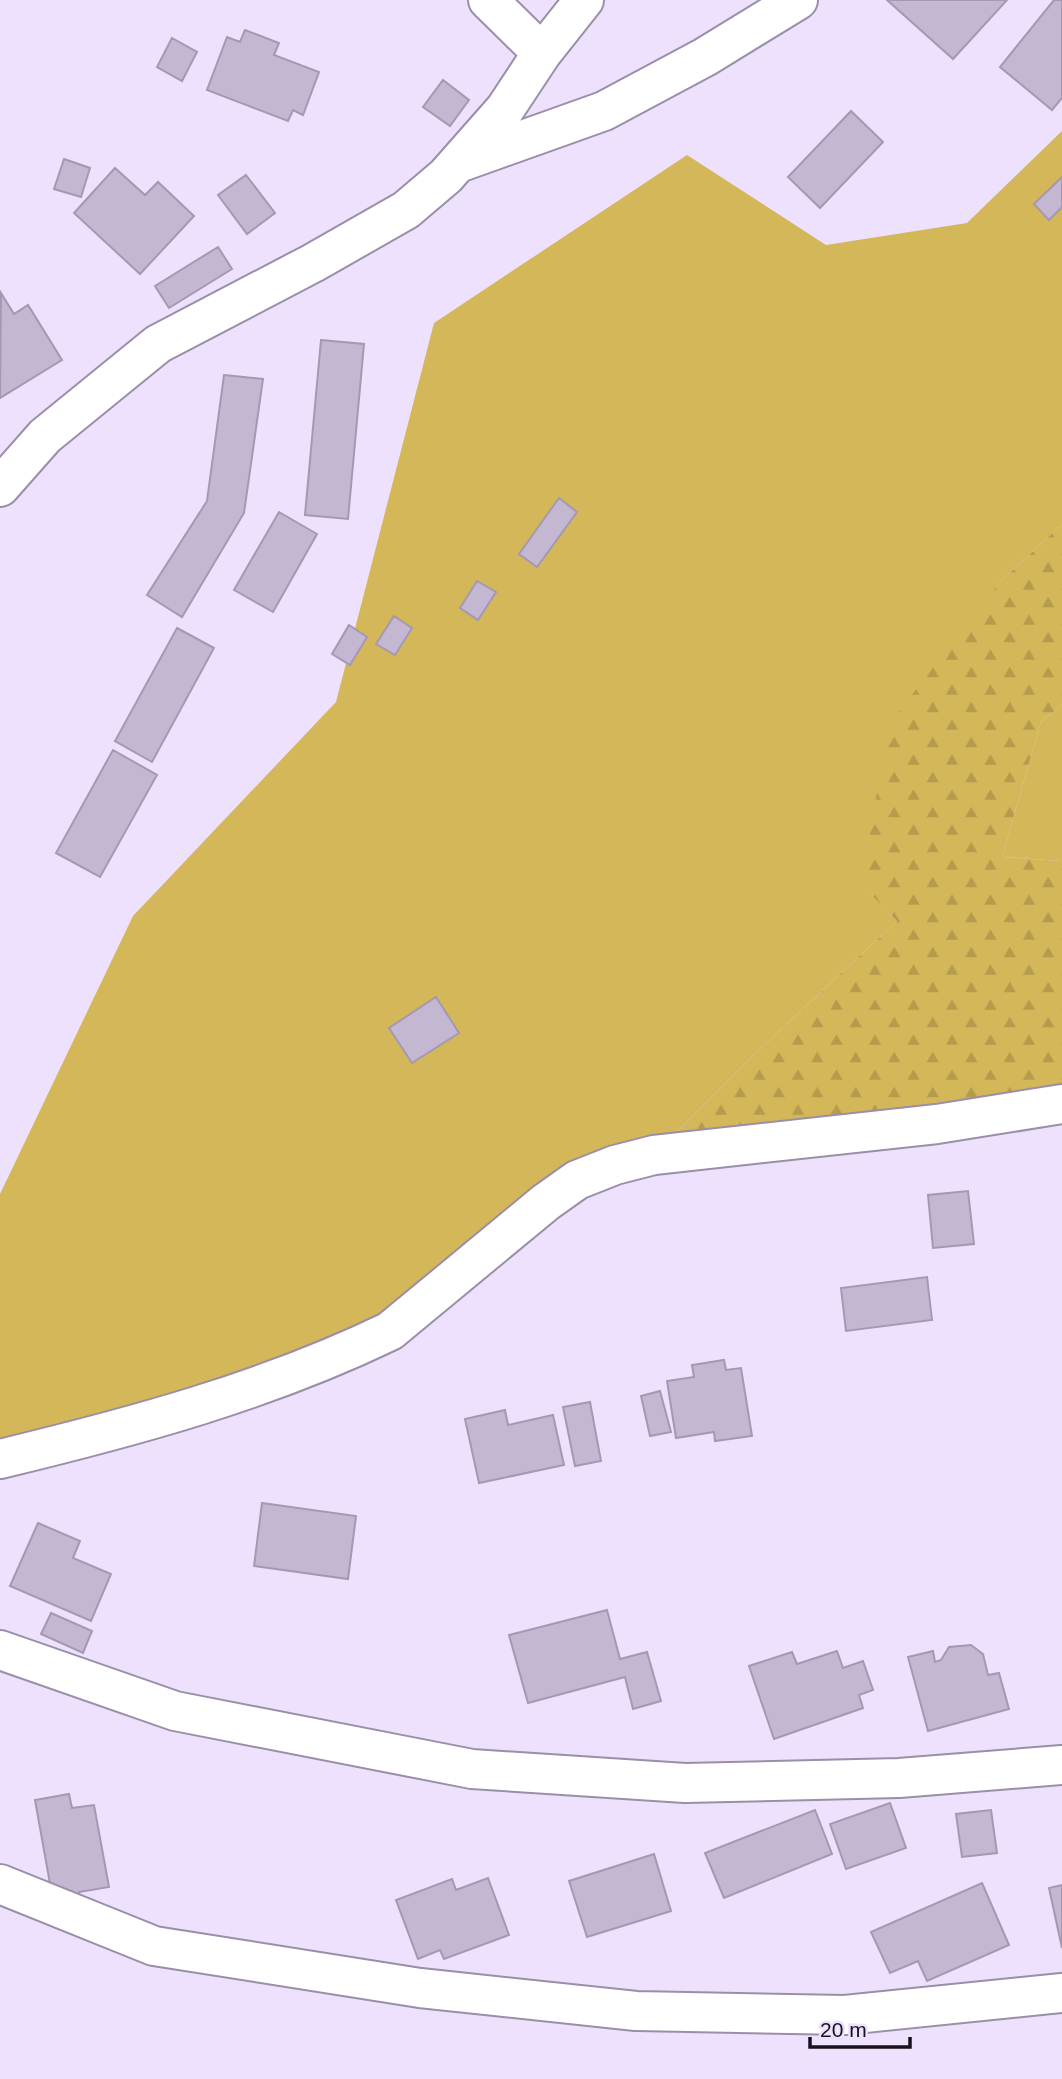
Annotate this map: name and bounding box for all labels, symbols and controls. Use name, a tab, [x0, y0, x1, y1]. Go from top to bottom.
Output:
scale bar	[810, 2006, 910, 2050]
text: 20 m	[820, 2018, 867, 2041]

